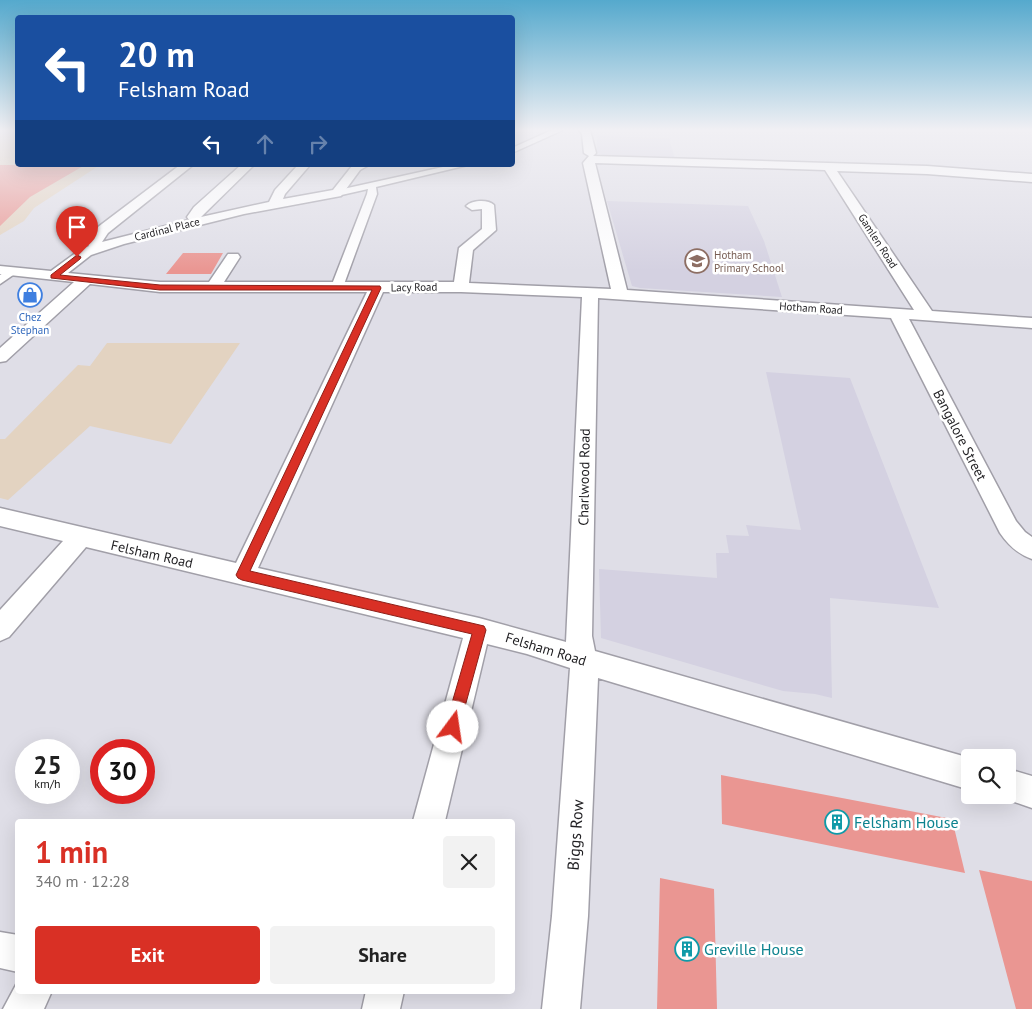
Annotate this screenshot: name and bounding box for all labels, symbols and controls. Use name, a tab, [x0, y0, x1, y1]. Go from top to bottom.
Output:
text: 20 m	[118, 31, 195, 77]
icon: left	[35, 35, 100, 100]
text: Felsham Road	[118, 75, 250, 103]
icon: left	[198, 130, 226, 158]
icon: ahead	[251, 130, 279, 158]
icon: right	[304, 130, 332, 158]
pin	[56, 206, 98, 257]
street label: Gamlen Road	[855, 211, 901, 271]
icon: arrive	[63, 213, 91, 241]
street label: Cardinal Place	[133, 214, 202, 244]
school or university icon: Hotham Primary School	[684, 248, 710, 274]
place label: Hotham Primary School	[714, 248, 785, 275]
street label: Lacy Road	[391, 280, 438, 294]
shop icon: Chez Stephan	[17, 282, 43, 308]
street label: Hotham Road	[779, 299, 843, 317]
place label: Chez Stephan	[11, 310, 49, 337]
street label: Bangalore Street	[929, 386, 991, 484]
street label: Charlwood Road	[574, 428, 594, 526]
street label: Felsham Road	[109, 536, 195, 572]
street label: Felsham Road	[503, 628, 589, 670]
position arrow	[426, 700, 478, 752]
speed limit sign: 30	[90, 739, 155, 804]
text: 25	[33, 749, 62, 781]
map controls	[961, 749, 1016, 804]
button: search	[961, 749, 1016, 804]
text: km/h	[34, 776, 61, 791]
street label: Biggs Row	[563, 799, 587, 871]
building icon: Felsham House	[824, 809, 850, 835]
place label: Felsham House	[854, 812, 959, 832]
text: 1 min	[35, 832, 108, 871]
button: close	[443, 836, 495, 888]
text: 340 m · 12:28	[35, 871, 130, 891]
button: Exit	[35, 926, 260, 984]
button: Share	[270, 926, 495, 984]
building icon: Greville House	[674, 936, 700, 962]
place label: Greville House	[704, 939, 804, 959]

